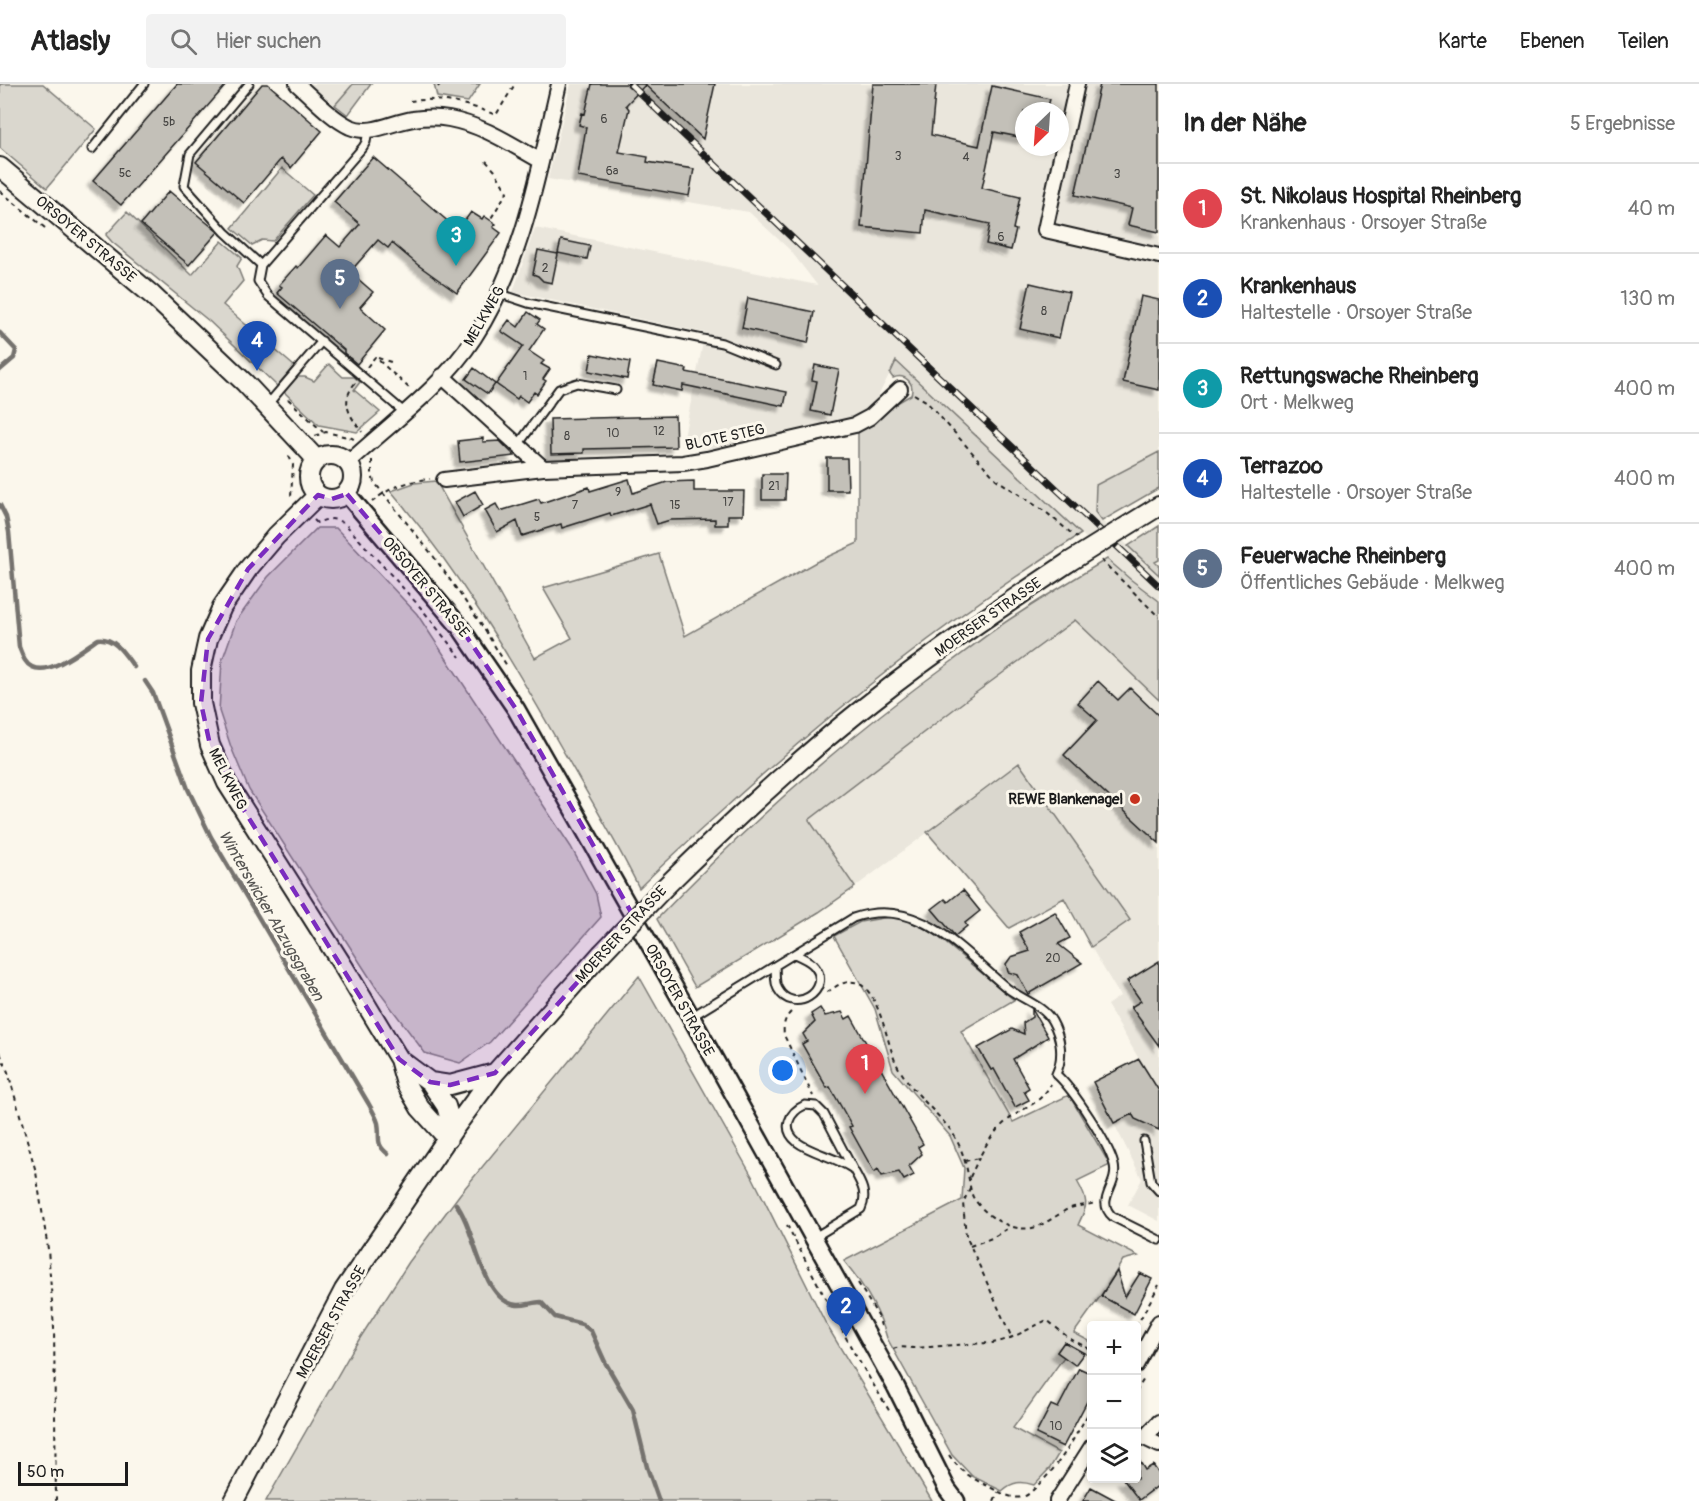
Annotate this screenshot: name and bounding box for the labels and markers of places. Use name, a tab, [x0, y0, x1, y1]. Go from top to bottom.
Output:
pin: 3	[436, 216, 476, 266]
pin: 5	[320, 260, 360, 309]
pin: 4	[238, 322, 276, 371]
place label: REWE Blankenagel	[1008, 790, 1123, 809]
marker: REWE Blankenagel	[1128, 792, 1142, 806]
pin: 1	[846, 1044, 884, 1094]
pin: 2	[826, 1288, 866, 1337]

